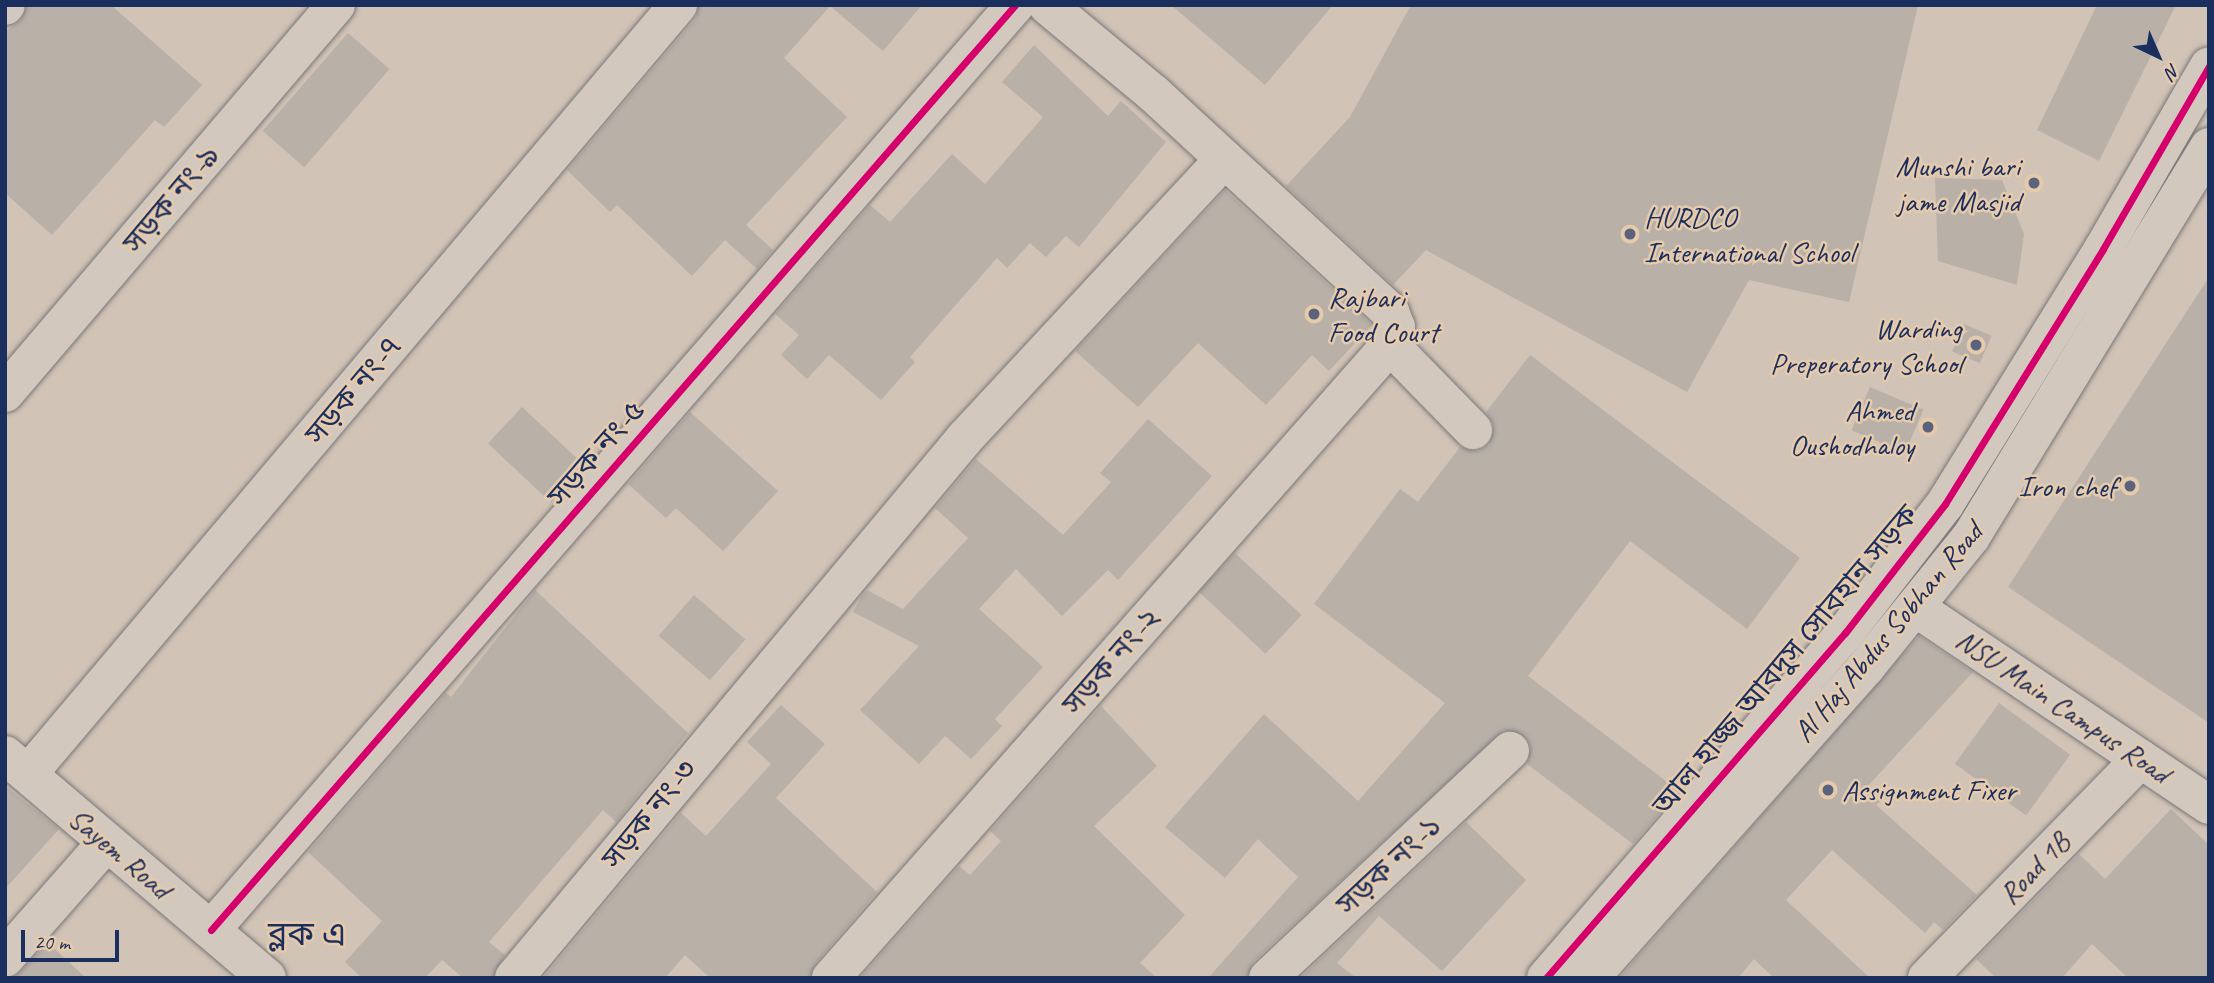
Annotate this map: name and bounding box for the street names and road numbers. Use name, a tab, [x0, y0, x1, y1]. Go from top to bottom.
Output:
street label: সড়ক নং-৯	[115, 138, 227, 260]
street label: সড়ক নং-৭	[297, 329, 409, 451]
street label: সড়ক নং-৫	[540, 392, 652, 514]
street label: আল হাজ্জ আবদুস সোবহান সড়ক	[1644, 497, 1926, 823]
street label: Al Haj Abdus Sobhan Road	[1786, 516, 1990, 748]
street label: সড়ক নং-২	[1055, 600, 1167, 722]
street label: NSU Main Campus Road	[1950, 621, 2176, 791]
street label: সড়ক নং-৩	[594, 752, 704, 876]
street label: Sayem Road	[61, 800, 179, 906]
street label: সড়ক নং-১	[1329, 807, 1449, 923]
street label: Road 1B	[1991, 824, 2077, 912]

